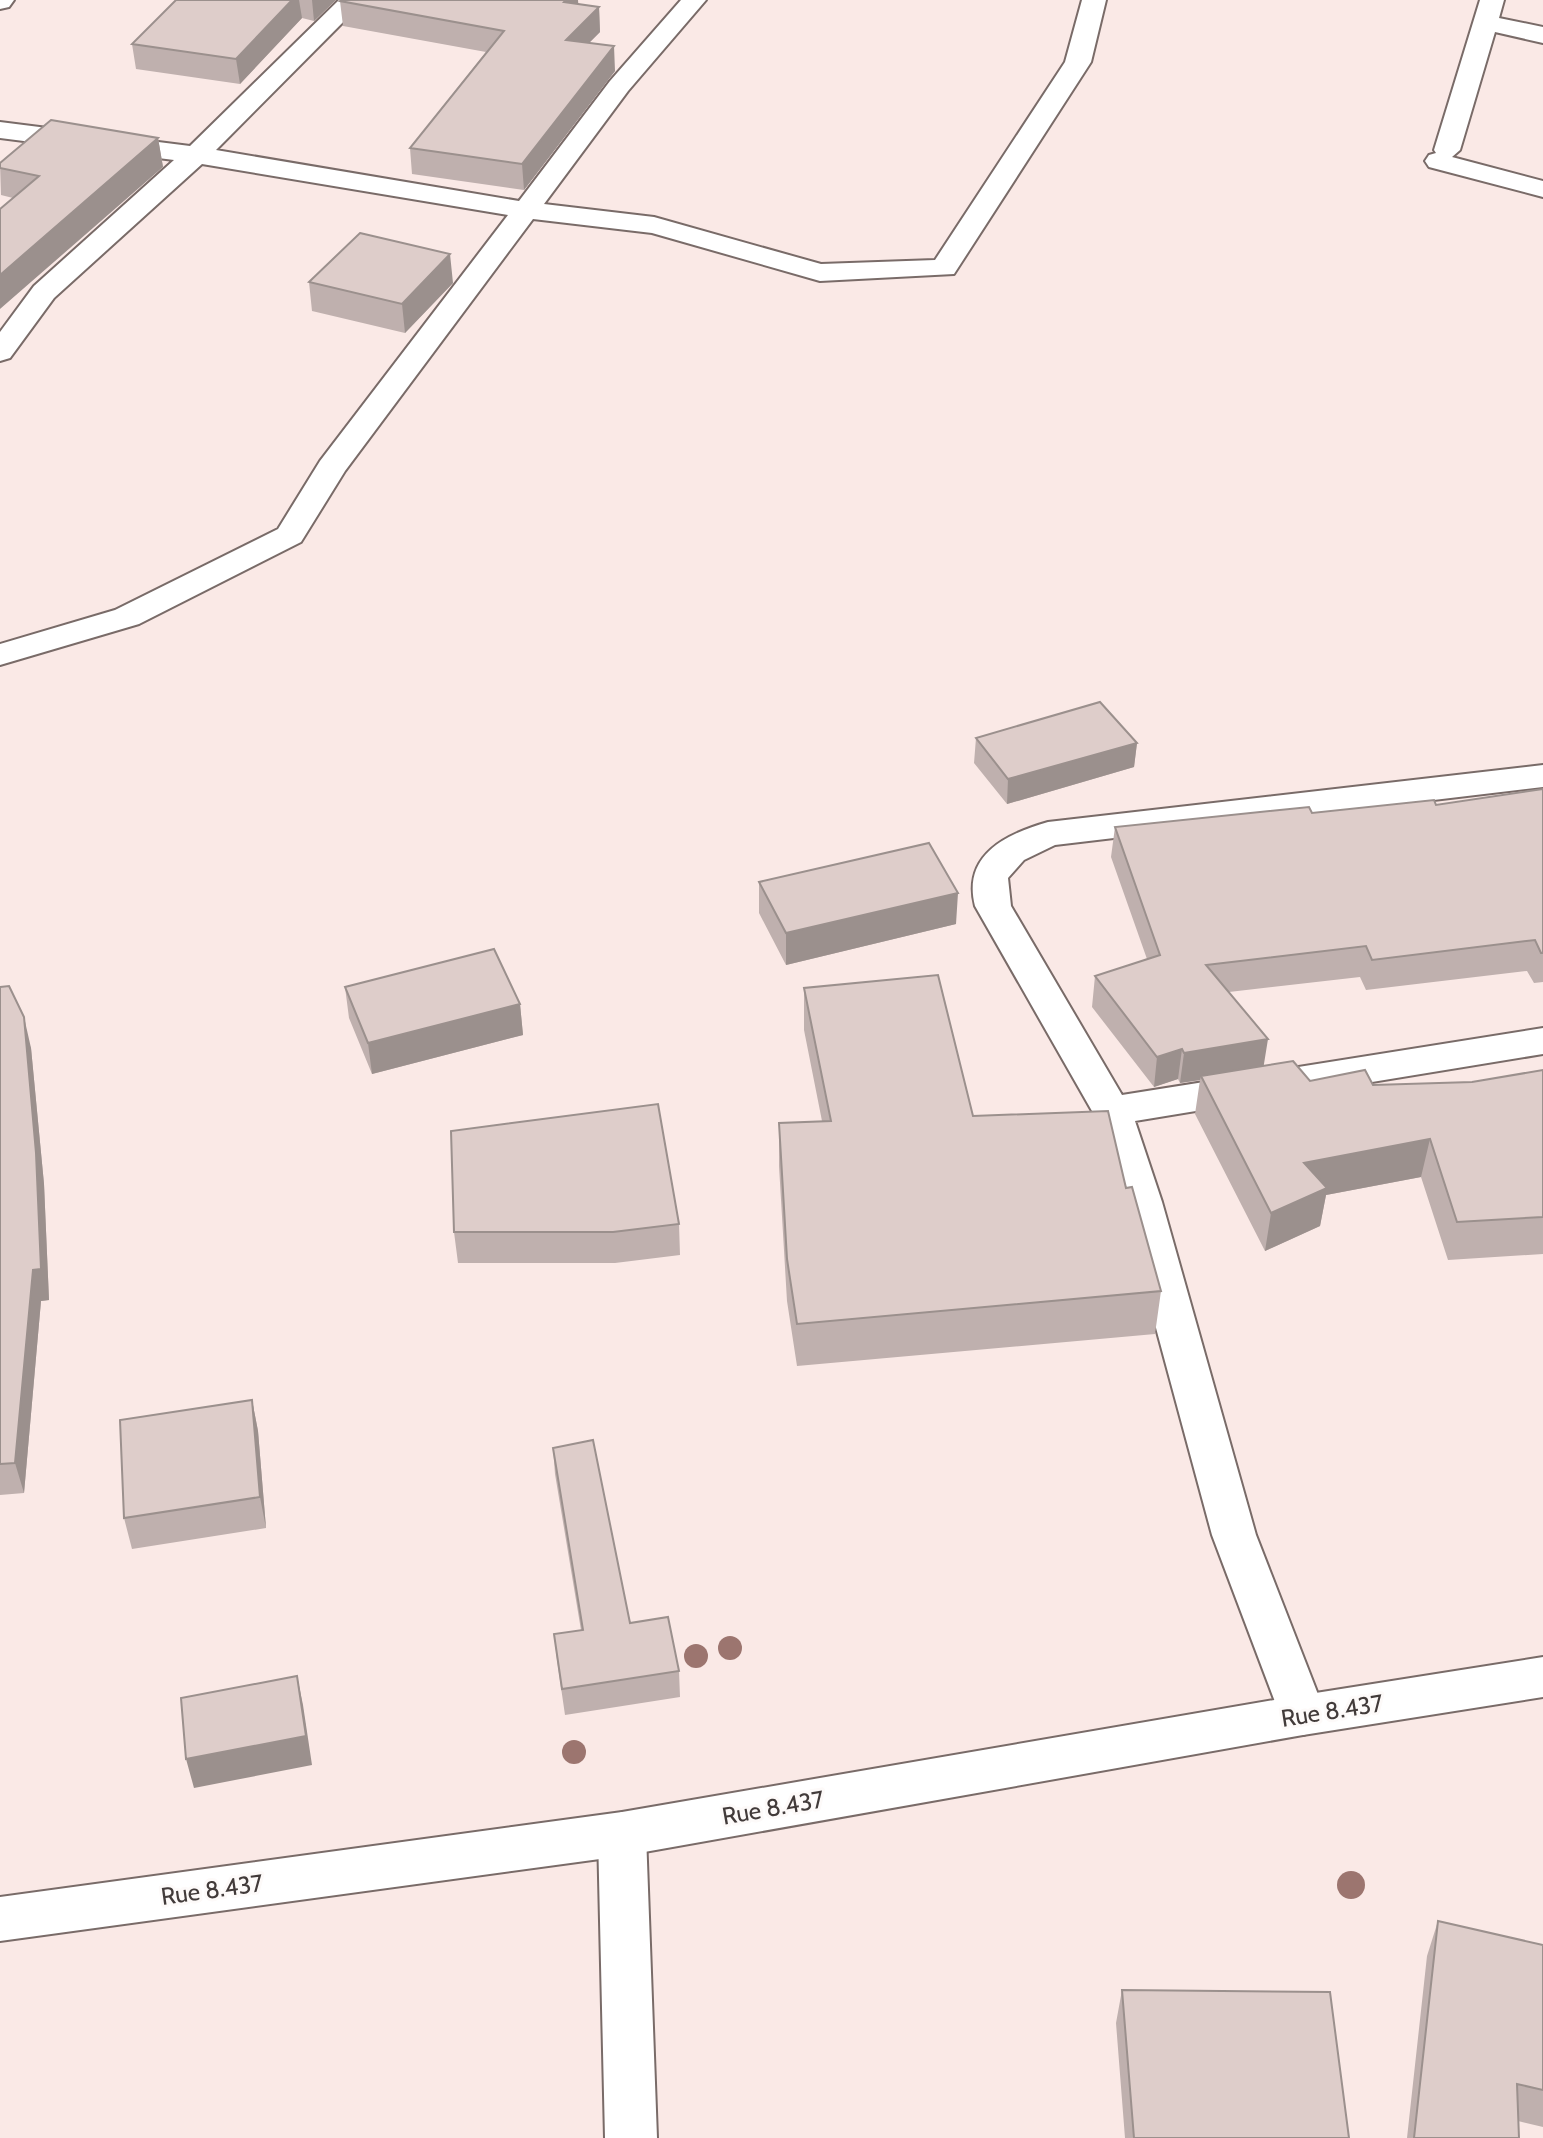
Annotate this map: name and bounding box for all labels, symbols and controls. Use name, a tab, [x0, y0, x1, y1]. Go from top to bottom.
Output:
street label: Rue 8.437	[1279, 1688, 1385, 1733]
street label: Rue 8.437	[720, 1784, 826, 1831]
street label: Rue 8.437	[159, 1868, 265, 1911]

